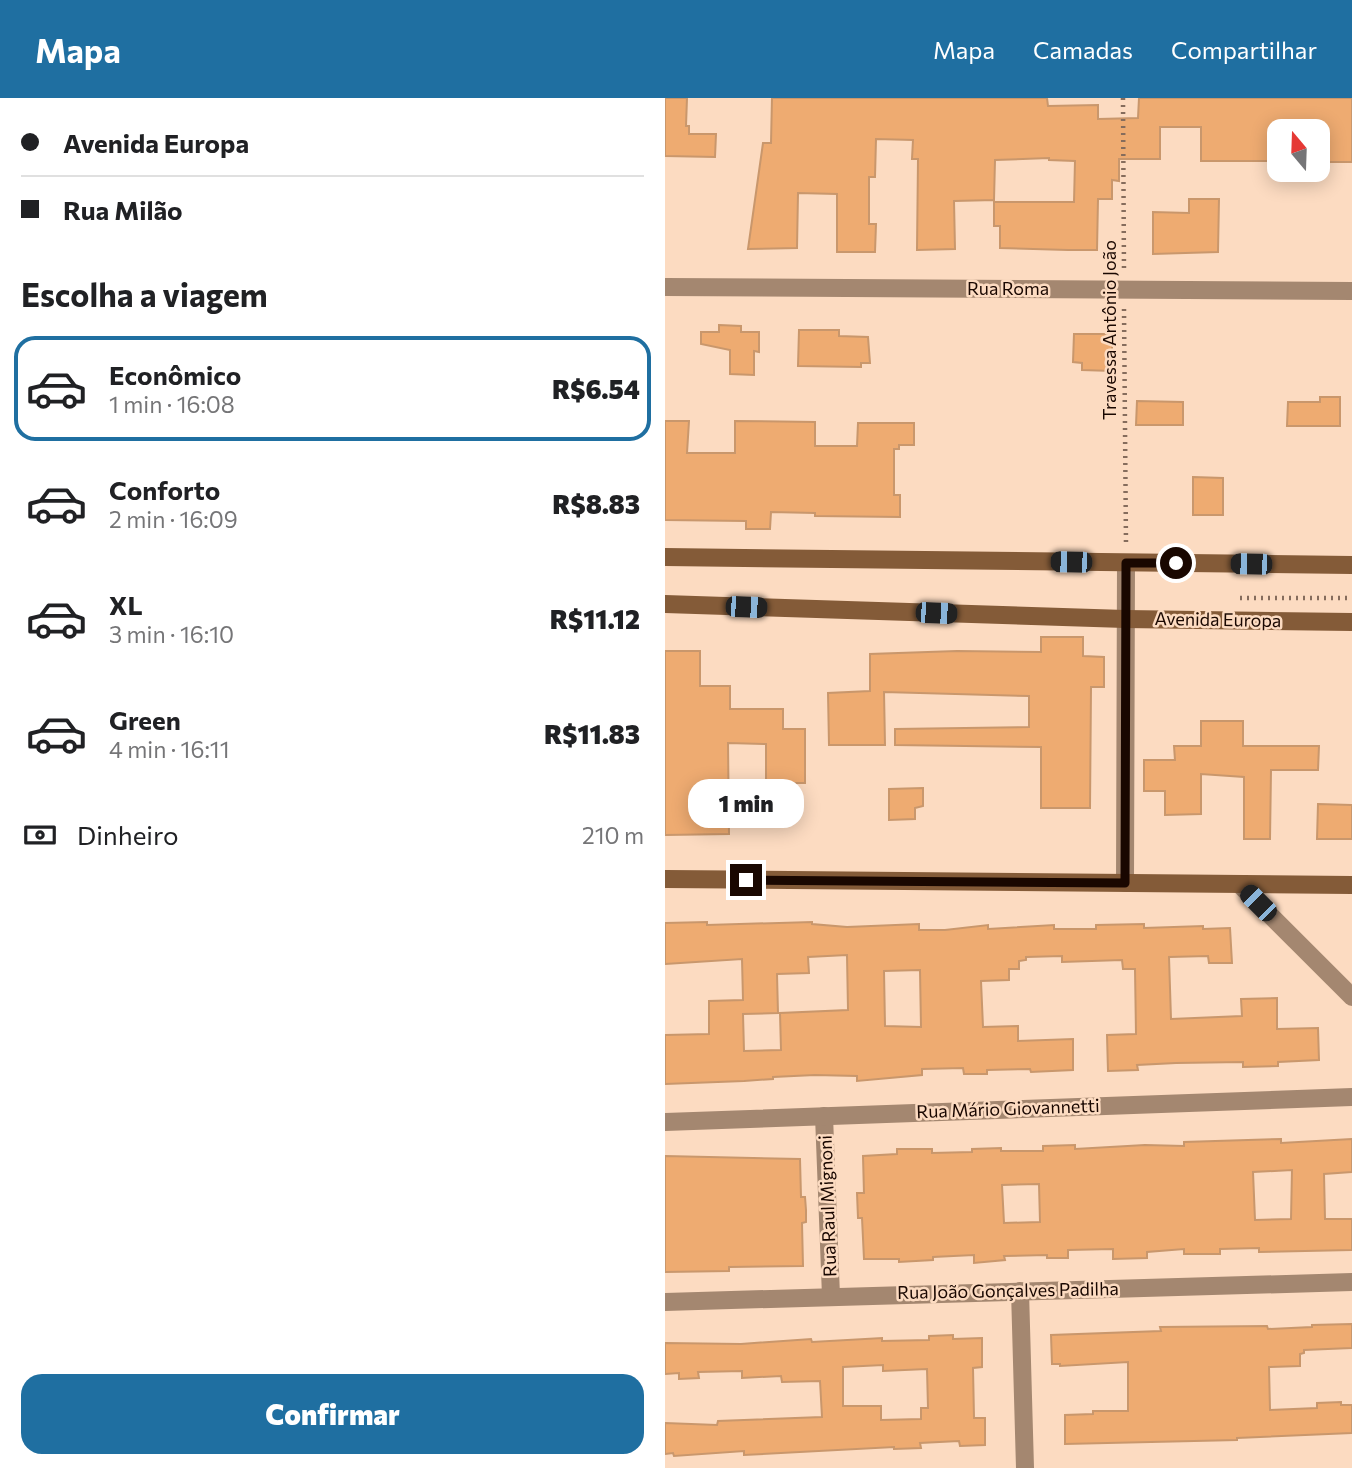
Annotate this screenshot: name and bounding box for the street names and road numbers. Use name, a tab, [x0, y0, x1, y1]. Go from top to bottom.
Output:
street label: Travessa Antônio João	[1098, 240, 1120, 420]
street label: Rua Roma	[967, 277, 1049, 299]
street label: Avenida Europa	[1154, 607, 1282, 631]
street label: Rua Mário Giovannetti	[916, 1094, 1100, 1122]
street label: Rua Raul Mignoni	[814, 1135, 840, 1277]
street label: Rua João Gonçalves Padilha	[897, 1277, 1119, 1303]

